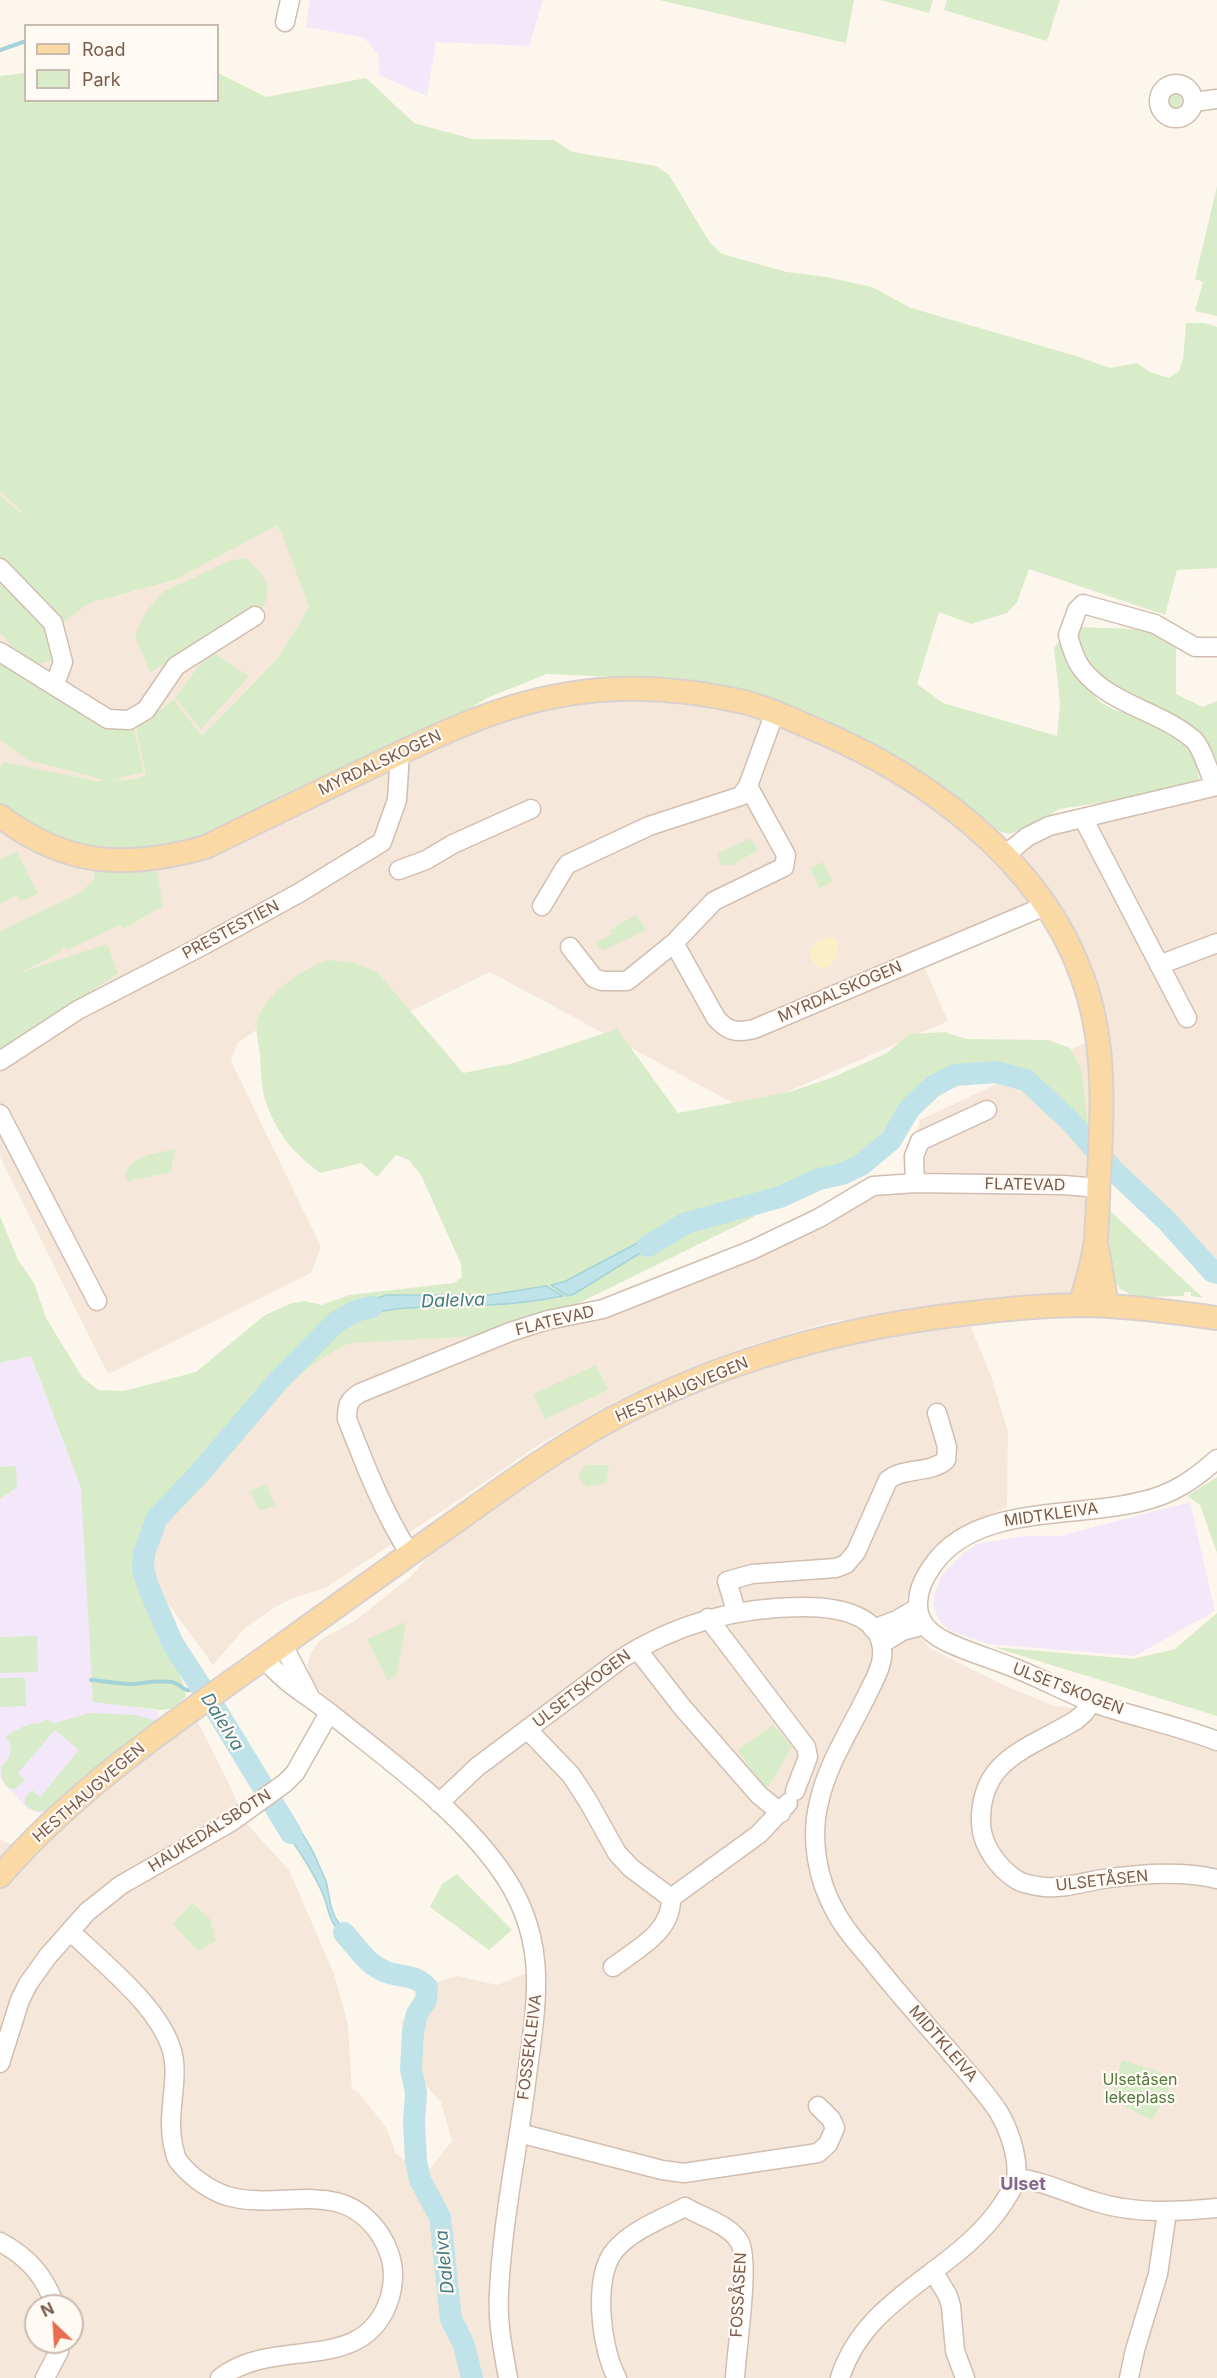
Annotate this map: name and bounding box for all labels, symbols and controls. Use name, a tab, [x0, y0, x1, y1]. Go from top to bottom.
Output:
legend	[24, 24, 219, 102]
text: Road	[82, 39, 125, 60]
text: Park	[82, 69, 121, 90]
street label: MYRDALSKOGEN	[316, 726, 444, 800]
street label: PRESTESTIEN	[179, 896, 283, 964]
street label: MYRDALSKOGEN	[775, 957, 905, 1027]
street label: FLATEVAD	[985, 1175, 1065, 1195]
water label: Dalelva	[421, 1289, 485, 1313]
street label: FLATEVAD	[514, 1302, 596, 1340]
street label: HESTHAUGVEGEN	[613, 1353, 751, 1427]
street label: MIDTKLEIVA	[1003, 1499, 1099, 1531]
street label: ULSETSKOGEN	[529, 1646, 635, 1732]
street label: ULSETSKOGEN	[1010, 1659, 1126, 1719]
water label: Dalelva	[196, 1689, 248, 1755]
street label: HESTHAUGVEGEN	[29, 1739, 149, 1847]
street label: HAUKEDALSBOTN	[145, 1786, 275, 1876]
street label: ULSETÅSEN	[1055, 1867, 1149, 1895]
street label: FOSSEKLEIVA	[514, 1993, 546, 2101]
street label: MIDTKLEIVA	[905, 2002, 981, 2086]
park label: Ulsetåsen lekeplass	[1102, 2070, 1178, 2108]
district label: Ulset	[1000, 2174, 1046, 2196]
water label: Dalelva	[431, 2229, 459, 2295]
street label: FOSSÅSEN	[727, 2252, 751, 2338]
north arrow	[24, 2294, 84, 2354]
text: N	[37, 2298, 57, 2321]

